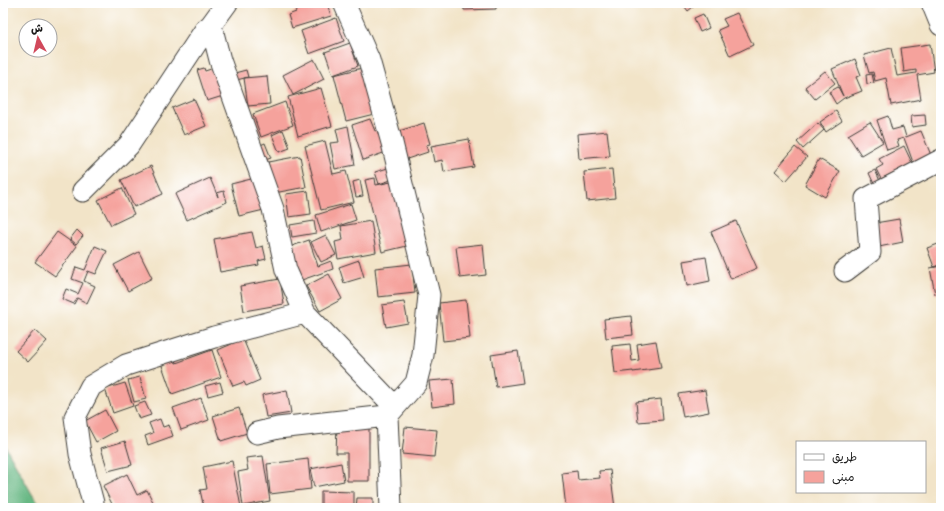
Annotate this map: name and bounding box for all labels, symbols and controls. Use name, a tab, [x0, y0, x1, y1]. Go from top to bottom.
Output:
north arrow	[18, 18, 58, 58]
text: ش	[30, 21, 44, 37]
legend	[796, 441, 926, 493]
text: طريق	[832, 450, 857, 466]
text: مبنى	[832, 470, 855, 486]

